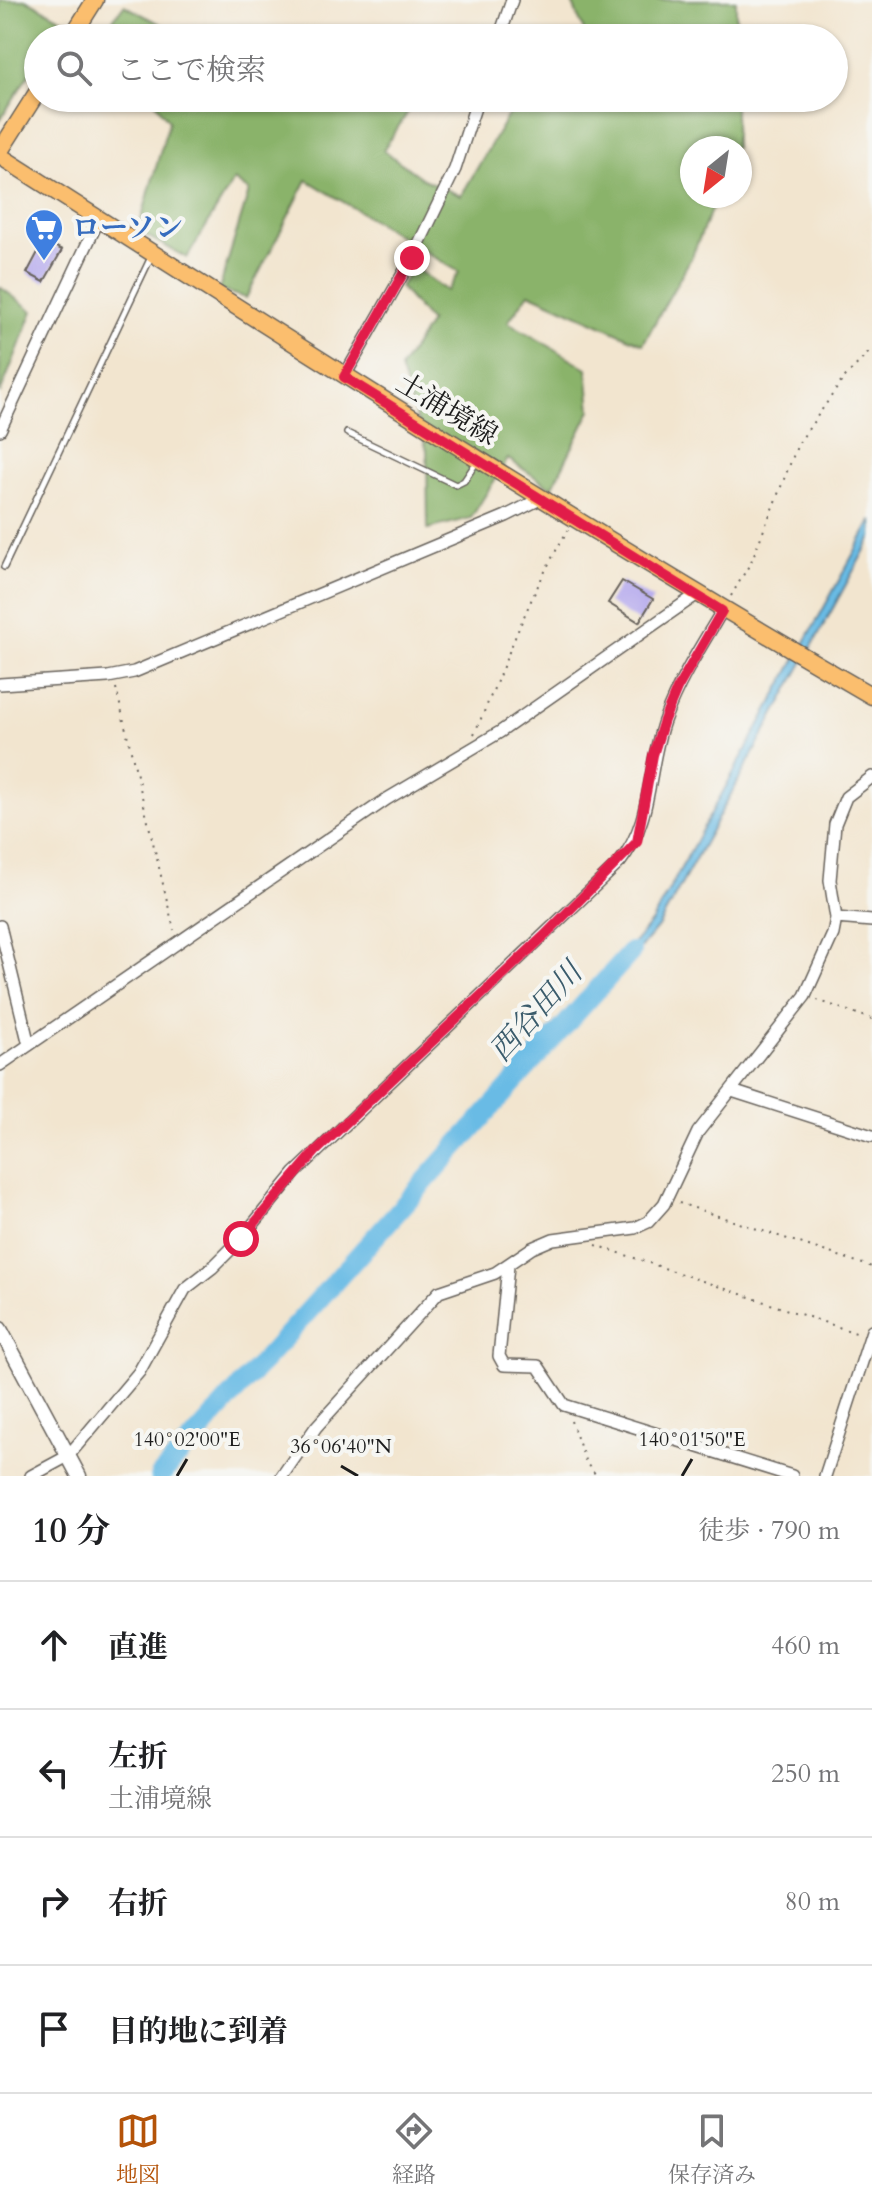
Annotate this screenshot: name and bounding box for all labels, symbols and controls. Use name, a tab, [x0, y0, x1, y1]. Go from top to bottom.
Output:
search box	[24, 24, 848, 112]
icon: search	[52, 46, 96, 90]
text: ここで検索	[116, 50, 266, 91]
north arrow	[680, 136, 752, 208]
supermarket icon: ローソン	[23, 207, 65, 262]
place label: ローソン	[72, 209, 183, 247]
route end	[394, 240, 430, 276]
street label: 土浦境線	[389, 364, 505, 454]
water label: 西谷田川	[481, 951, 593, 1070]
route start	[223, 1221, 259, 1257]
text: 140°02'00"E	[134, 1426, 240, 1453]
text: 140°01'50"E	[639, 1426, 745, 1453]
text: 36°06'40"N	[290, 1433, 392, 1460]
text: 10 分	[32, 1508, 110, 1554]
text: 徒歩 · 790 m	[699, 1513, 840, 1548]
icon: ahead	[32, 1623, 76, 1667]
text: 直進	[108, 1627, 168, 1668]
text: 460 m	[771, 1628, 840, 1663]
text: 左折	[108, 1736, 168, 1777]
icon: left	[32, 1751, 76, 1795]
text: 250 m	[771, 1756, 840, 1791]
text: 土浦境線	[108, 1781, 212, 1816]
icon: right	[32, 1879, 76, 1923]
text: 右折	[108, 1883, 168, 1924]
text: 80 m	[784, 1884, 840, 1919]
icon: arrive	[32, 2007, 76, 2051]
text: 目的地に到着	[108, 2011, 288, 2052]
tab: 地図	[116, 2109, 160, 2190]
tab: 経路	[392, 2109, 436, 2190]
tab: 保存済み	[668, 2109, 756, 2190]

